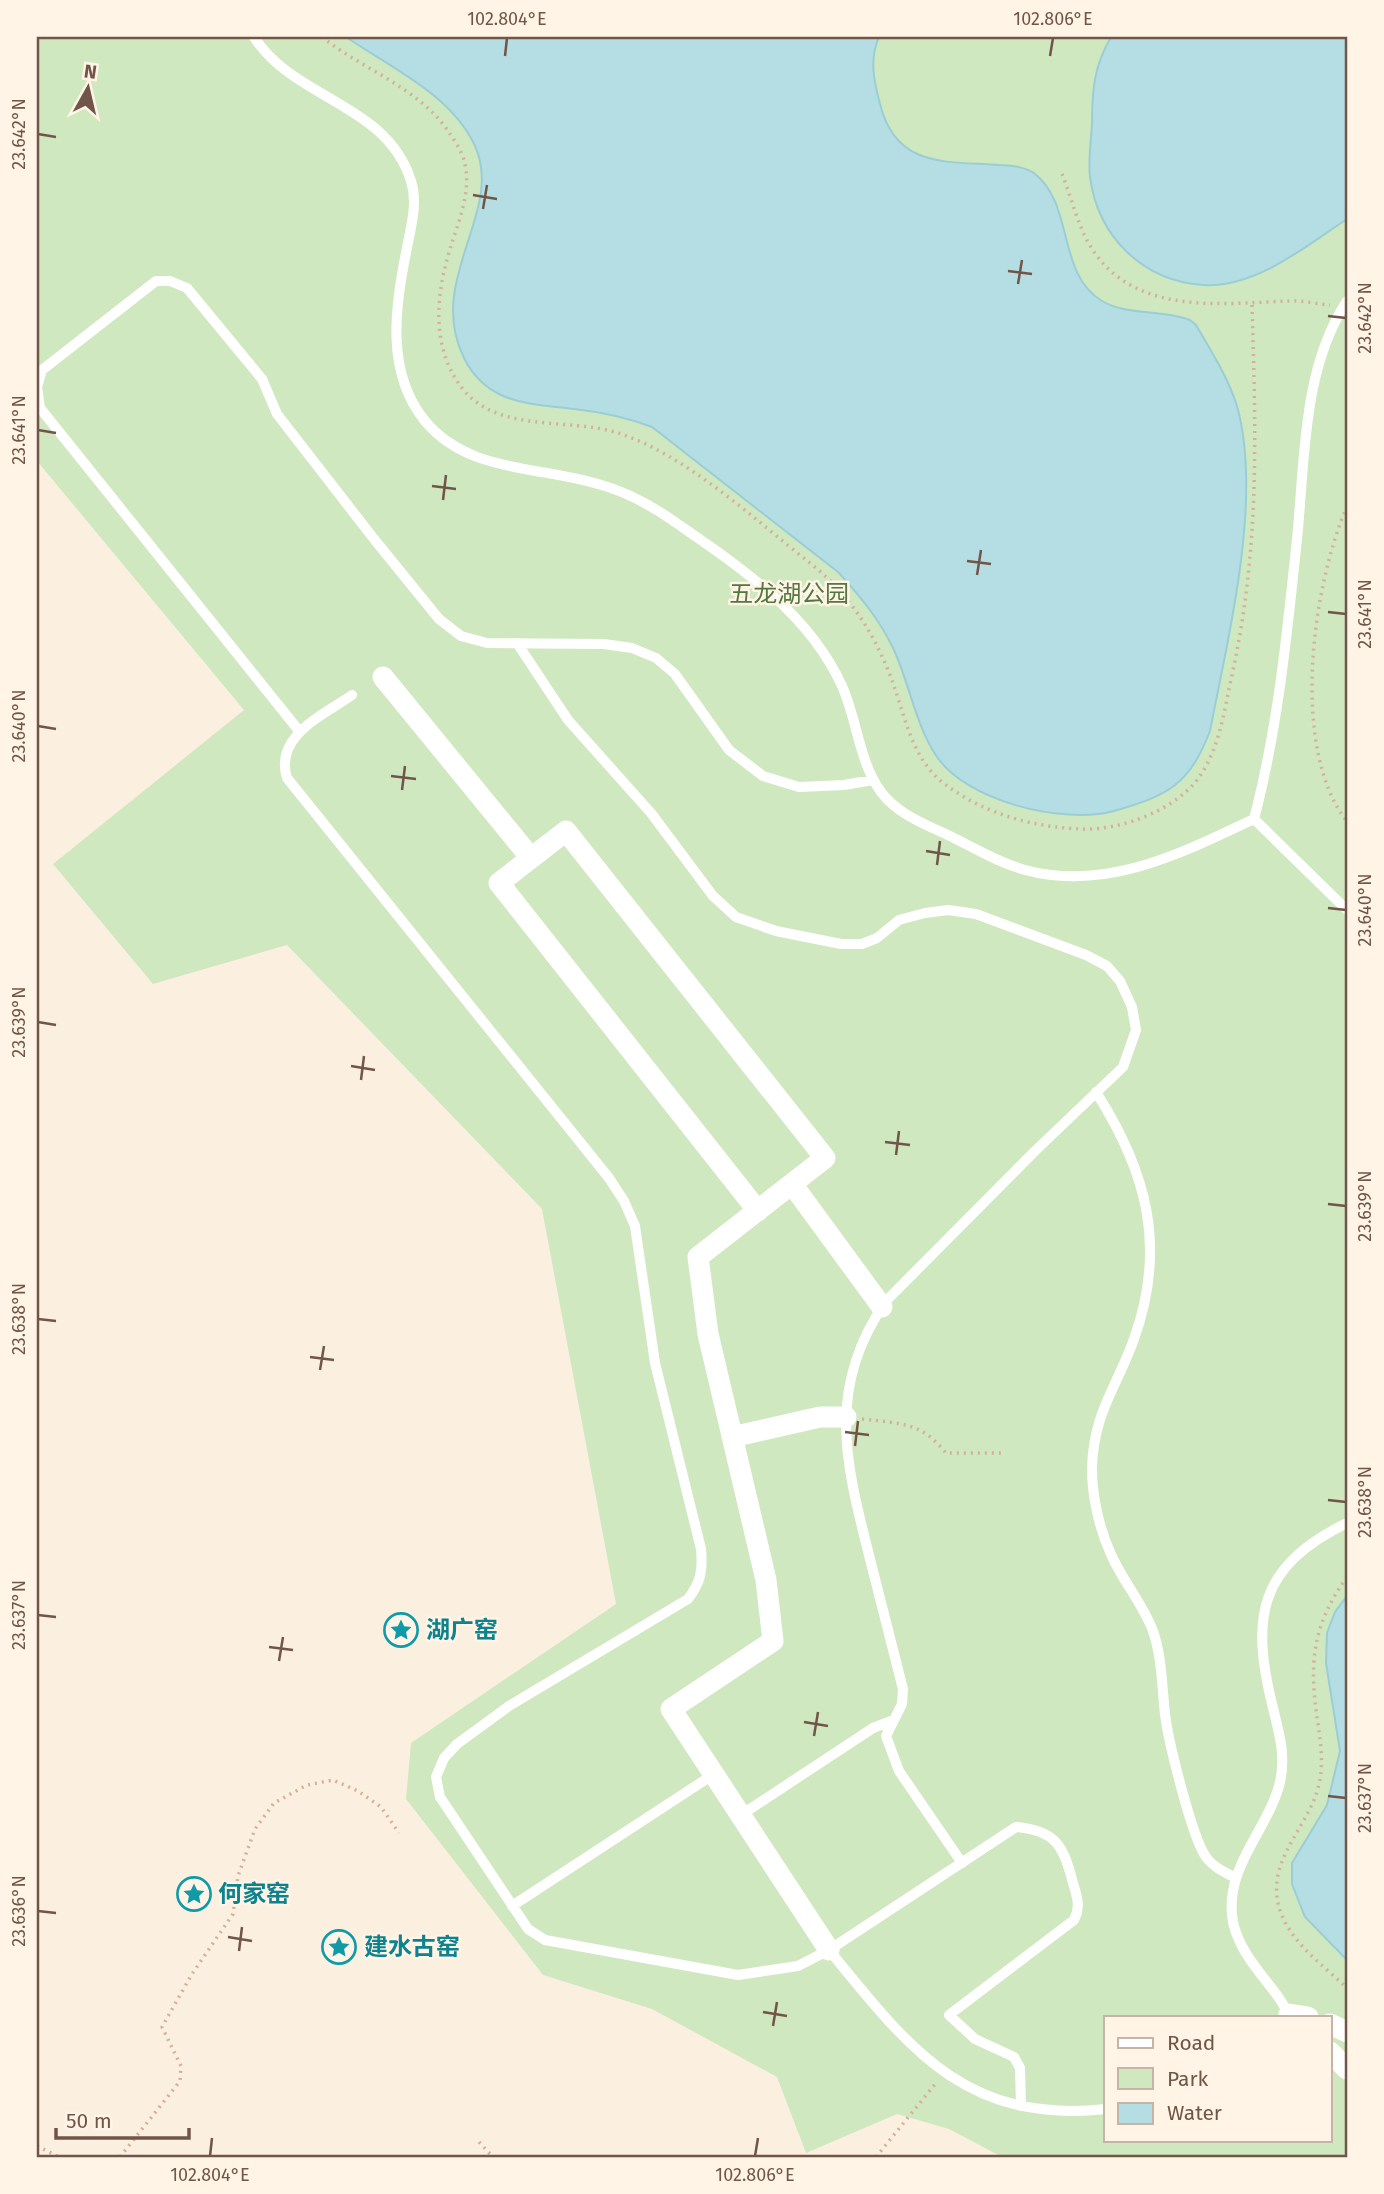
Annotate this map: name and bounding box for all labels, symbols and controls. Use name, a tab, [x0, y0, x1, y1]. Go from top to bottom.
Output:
text: 102.804°E	[467, 8, 547, 30]
text: 102.806°E	[1013, 8, 1093, 30]
north arrow	[52, 52, 122, 122]
text: N	[82, 59, 98, 84]
text: 23.642°N	[8, 98, 30, 170]
text: 23.642°N	[1354, 282, 1376, 354]
text: 23.641°N	[8, 395, 30, 465]
text: 23.641°N	[1354, 579, 1376, 649]
park label: 五龙湖公园	[729, 580, 849, 608]
text: 23.640°N	[8, 690, 30, 762]
text: 23.640°N	[1354, 874, 1376, 946]
text: 23.639°N	[8, 986, 30, 1058]
text: 23.639°N	[1354, 1170, 1376, 1242]
text: 23.638°N	[8, 1283, 30, 1355]
text: 23.638°N	[1354, 1466, 1376, 1538]
text: 23.637°N	[8, 1580, 30, 1650]
place icon: 湖广窑	[382, 1611, 420, 1649]
place label: 湖广窑	[426, 1616, 498, 1644]
text: 23.637°N	[1354, 1763, 1376, 1833]
text: 23.636°N	[8, 1875, 30, 1947]
place icon: 何家窑	[175, 1875, 213, 1913]
place label: 何家窑	[218, 1880, 290, 1908]
place icon: 建水古窑	[320, 1928, 358, 1966]
place label: 建水古窑	[364, 1933, 460, 1961]
legend	[1104, 2016, 1332, 2142]
text: Road	[1167, 2030, 1215, 2056]
text: Park	[1167, 2066, 1209, 2092]
scale bar	[56, 2096, 189, 2140]
text: Water	[1167, 2100, 1222, 2126]
text: 50 m	[66, 2108, 112, 2134]
text: 102.804°E	[170, 2164, 250, 2186]
text: 102.806°E	[715, 2164, 795, 2186]

